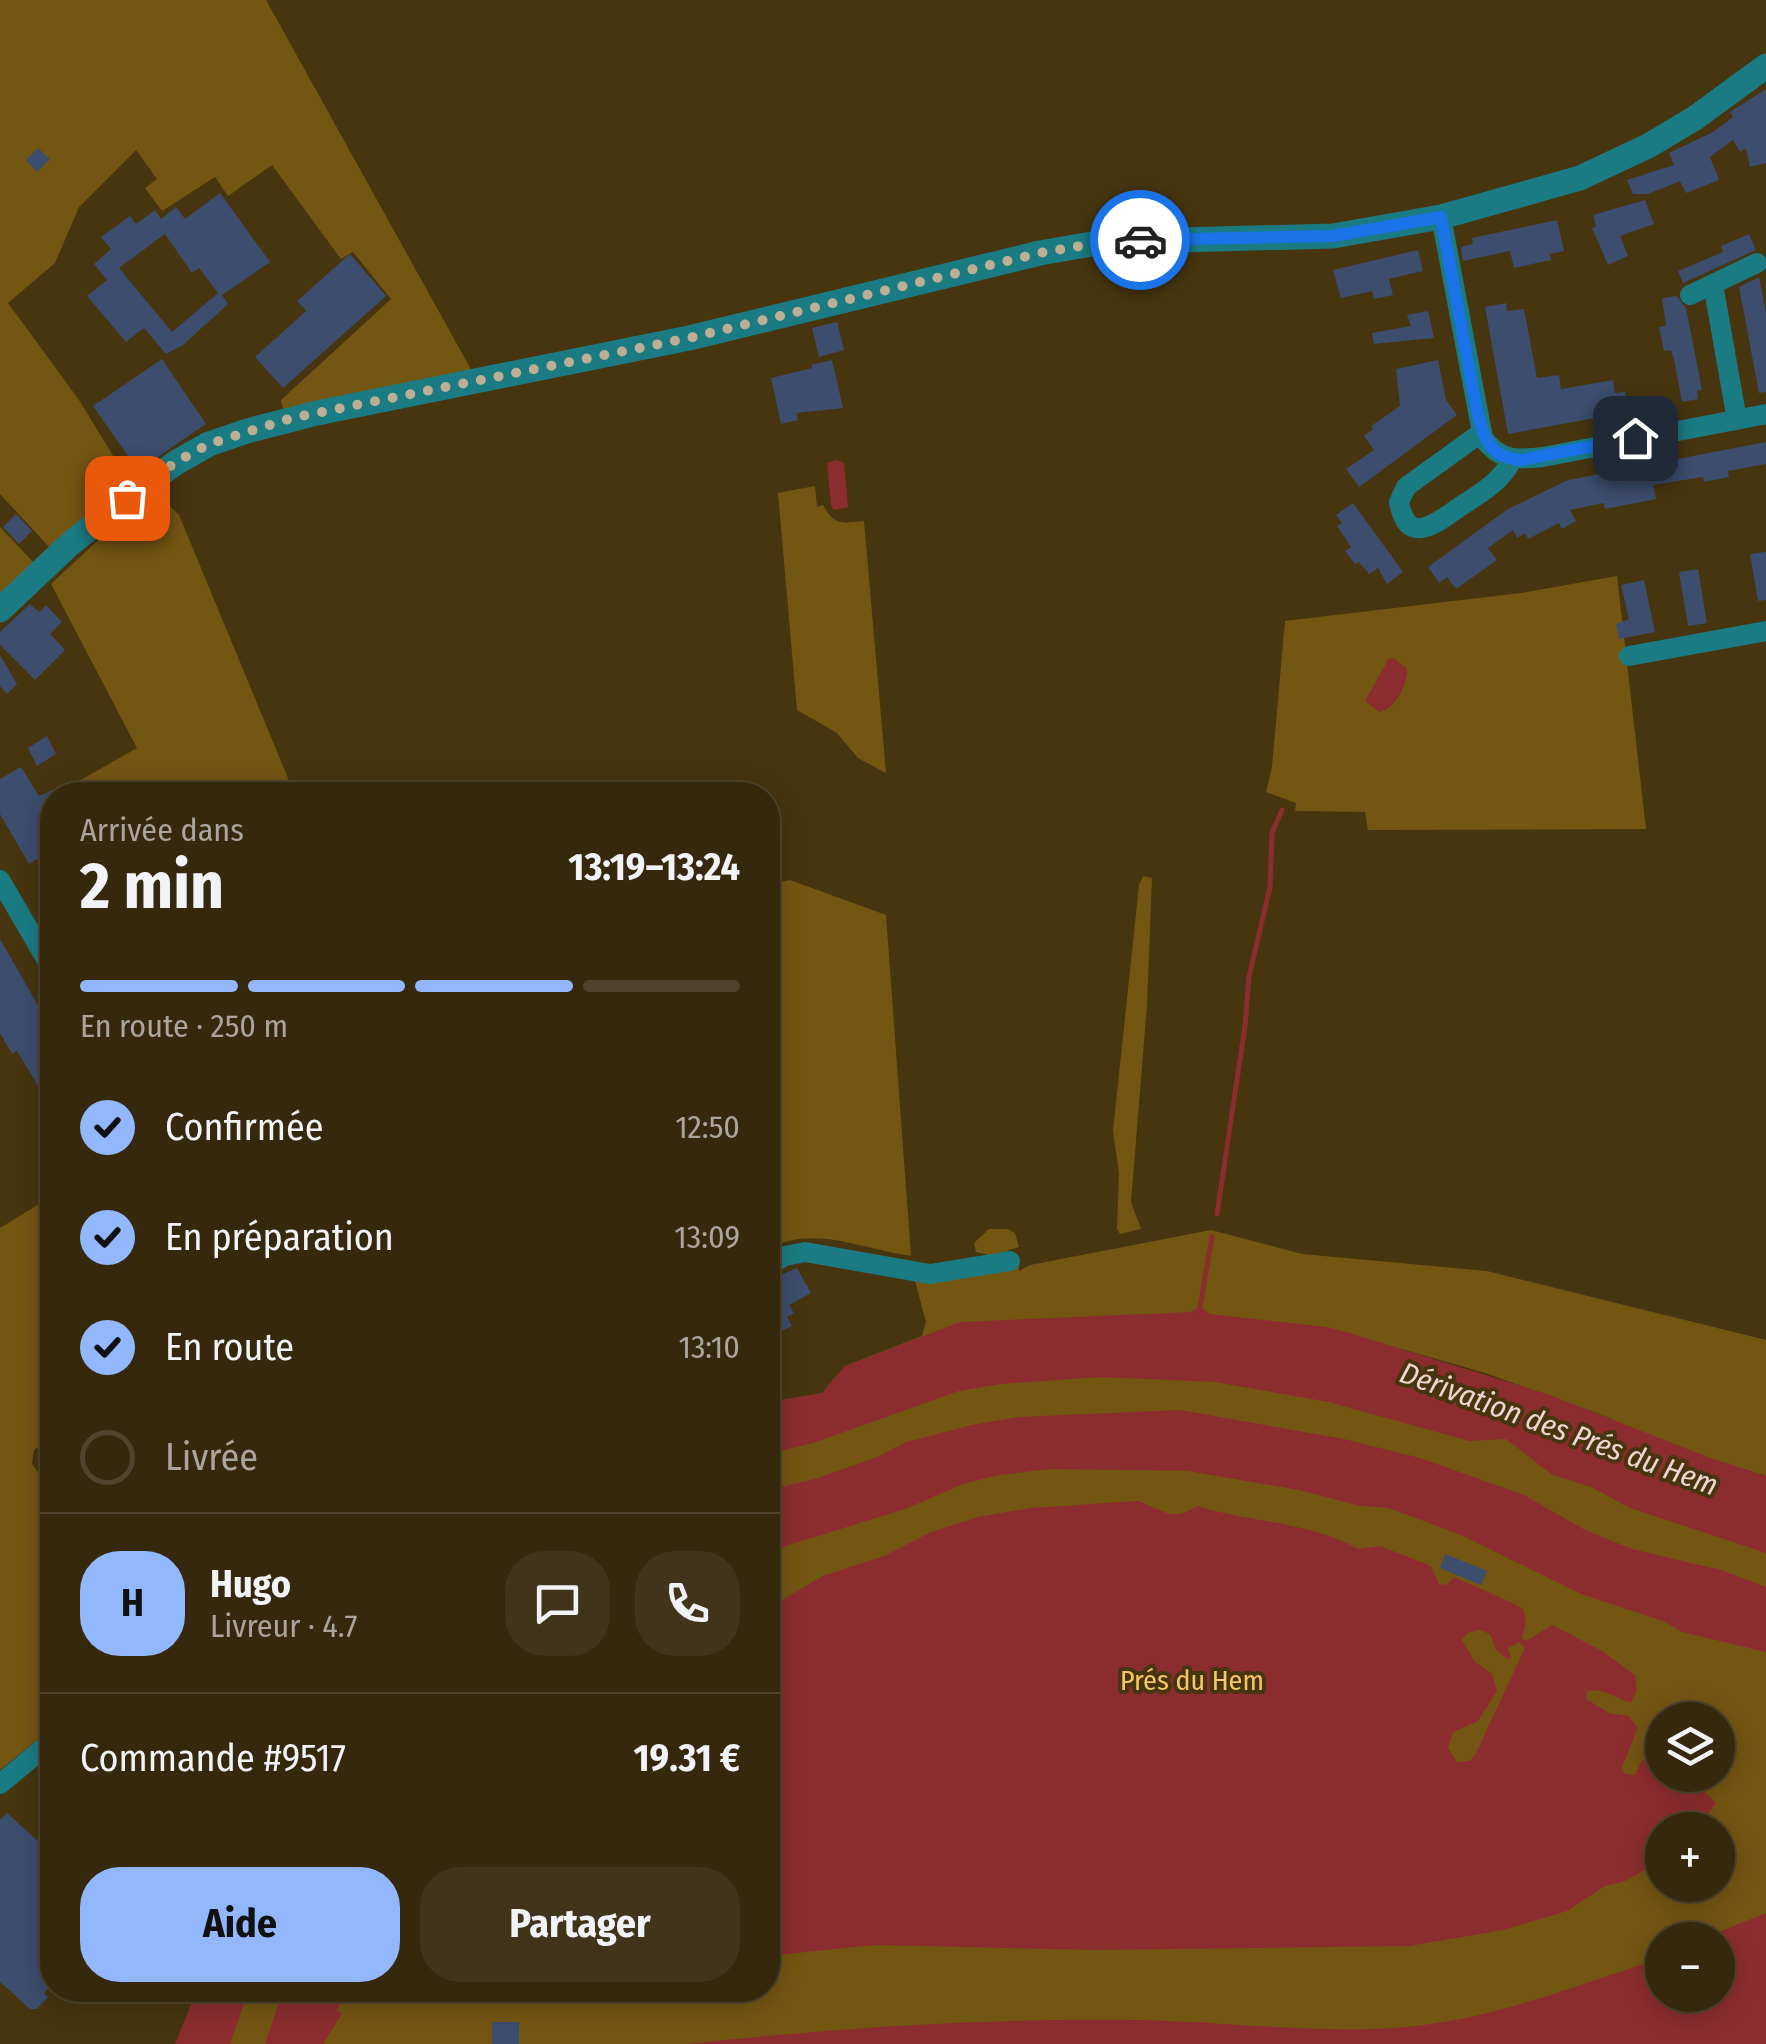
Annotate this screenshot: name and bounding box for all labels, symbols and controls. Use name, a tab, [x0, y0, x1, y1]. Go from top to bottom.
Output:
courier	[1090, 190, 1190, 290]
icon: car	[1113, 213, 1168, 268]
pin	[1593, 396, 1678, 481]
icon: home	[1608, 411, 1663, 466]
pin	[85, 456, 170, 541]
icon: bag	[100, 471, 155, 526]
text: Arrivée dans	[80, 811, 244, 849]
text: 13:19–13:24	[568, 844, 740, 890]
text: 2 min	[80, 847, 224, 925]
text: En route · 250 m	[80, 1007, 288, 1045]
icon: check	[80, 1100, 135, 1155]
text: Confirmée	[165, 1104, 323, 1150]
text: 12:50	[675, 1108, 740, 1146]
icon: check	[80, 1210, 135, 1265]
text: En préparation	[165, 1214, 394, 1260]
text: 13:09	[674, 1218, 740, 1256]
icon: check	[80, 1320, 135, 1375]
text: En route	[165, 1324, 294, 1370]
text: 13:10	[678, 1328, 740, 1366]
water label: Dérivation des Prés du Hem	[1395, 1355, 1723, 1503]
text: Livrée	[165, 1434, 258, 1480]
button: chat	[505, 1551, 610, 1656]
button: phone	[635, 1551, 740, 1656]
text: Hugo	[210, 1561, 291, 1607]
text: H	[121, 1580, 144, 1626]
text: Livreur · 4.7	[210, 1607, 358, 1645]
park label: Prés du Hem	[1120, 1664, 1264, 1697]
map controls	[1645, 1702, 1735, 2012]
button: layers	[1645, 1702, 1735, 1792]
text: Commande #9517	[80, 1735, 346, 1781]
text: 19.31 €	[633, 1735, 740, 1781]
button: +	[1645, 1812, 1735, 1902]
button: Aide	[80, 1867, 400, 1982]
button: Partager	[420, 1867, 740, 1982]
button: −	[1645, 1922, 1735, 2012]

